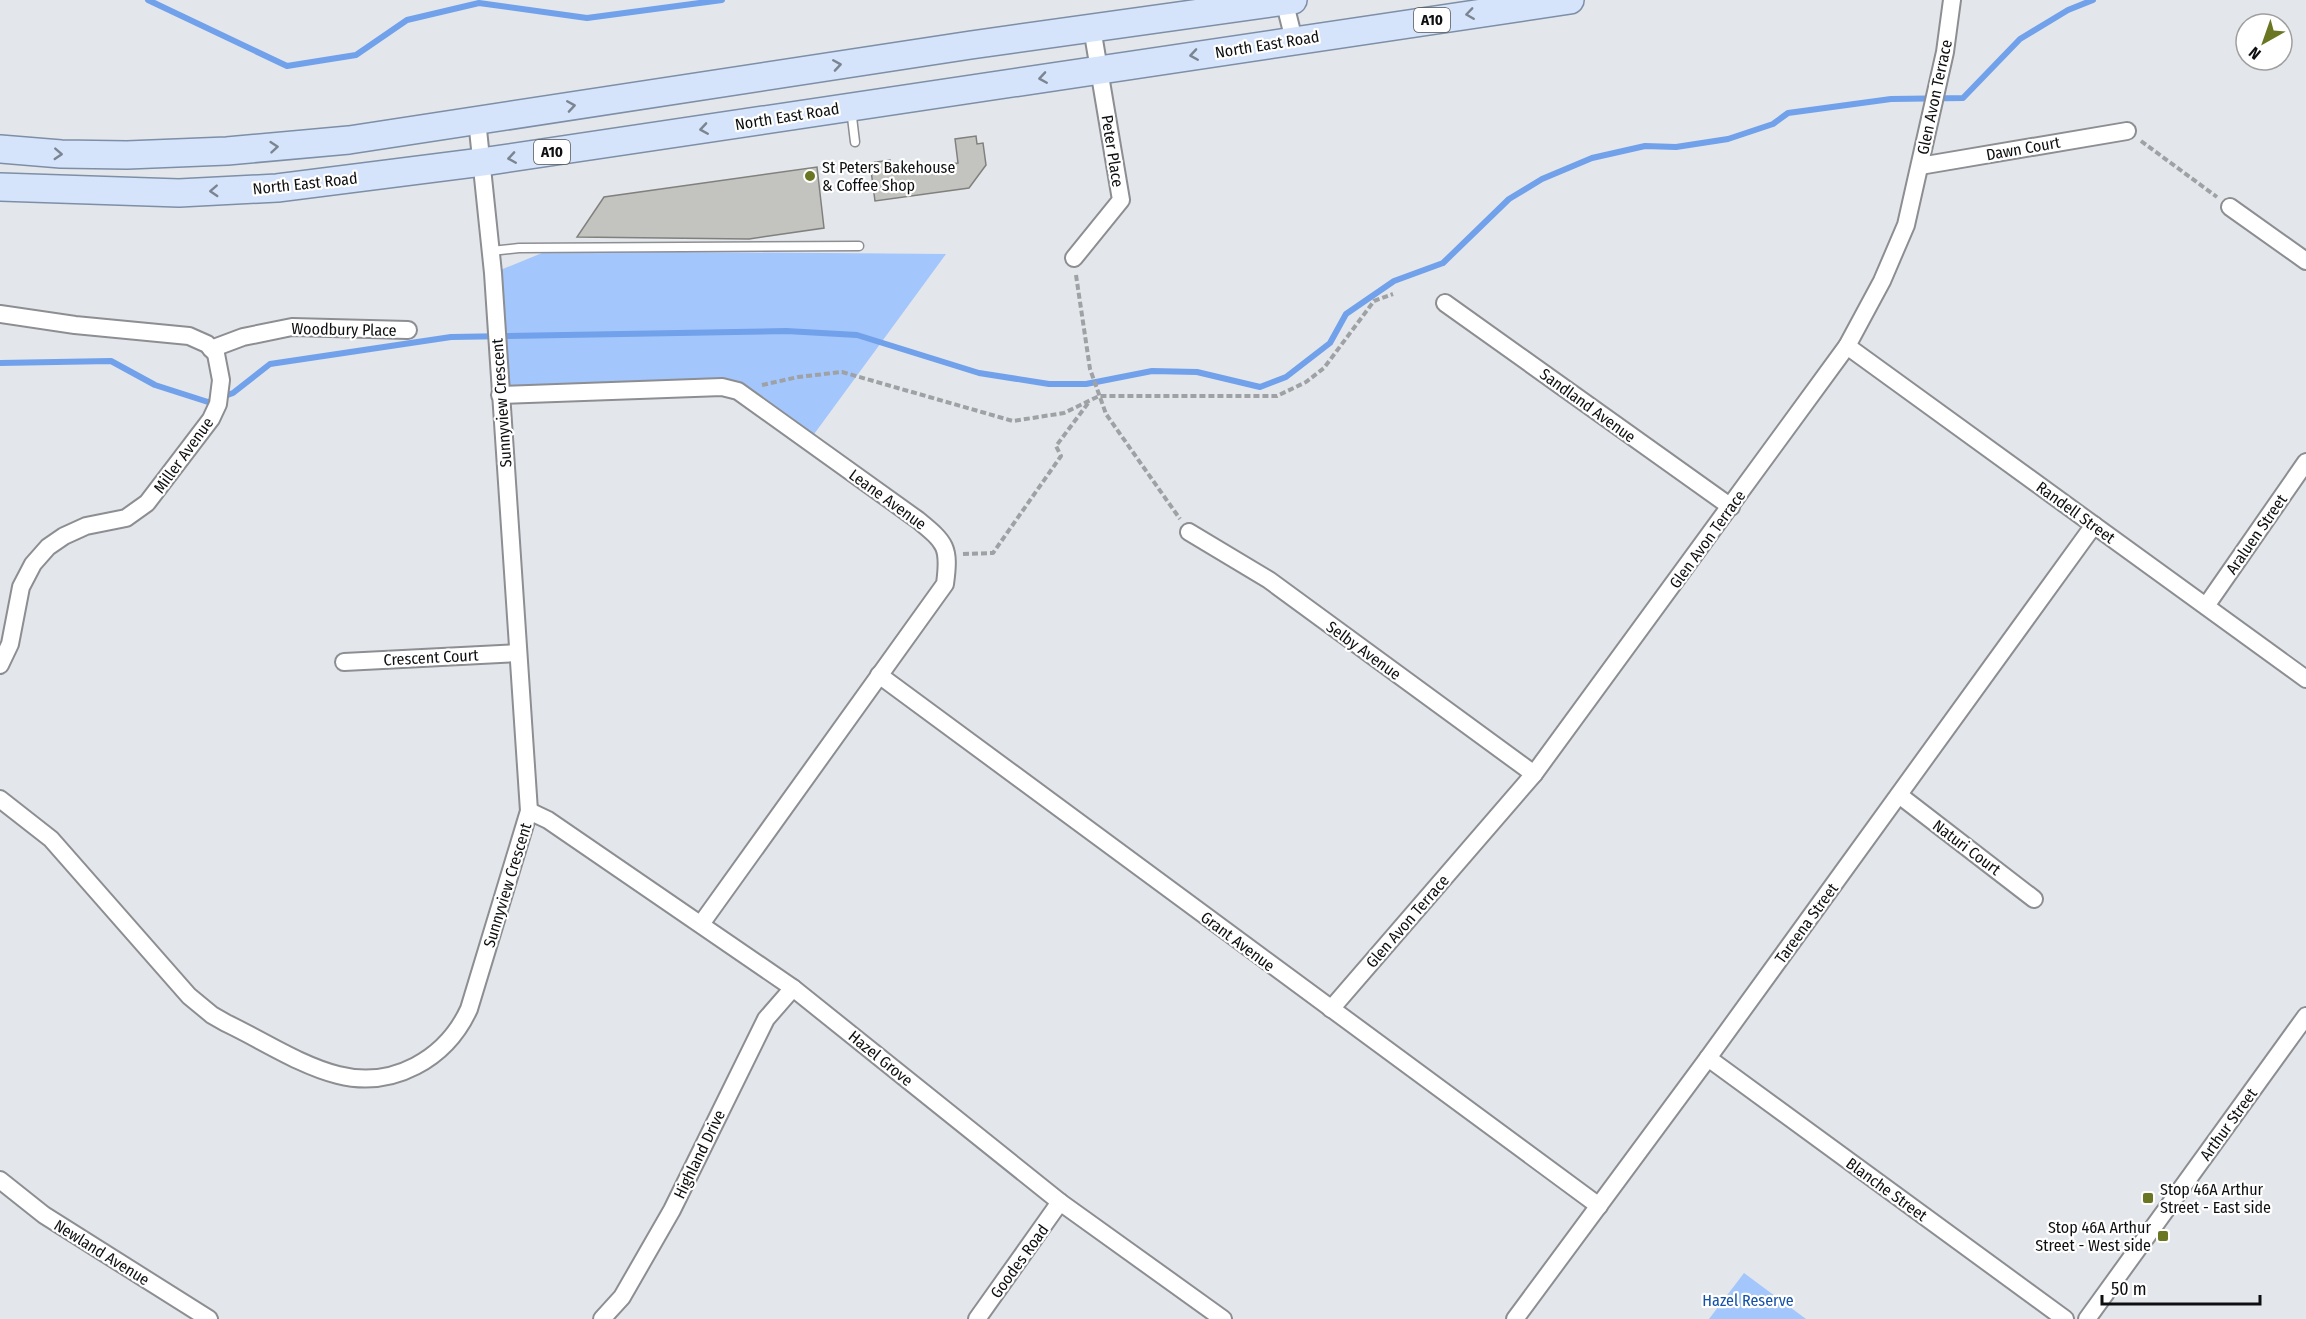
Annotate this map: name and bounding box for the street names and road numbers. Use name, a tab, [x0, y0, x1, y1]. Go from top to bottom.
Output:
road number: A10	[1414, 8, 1450, 32]
street label: North East Road	[1214, 27, 1321, 62]
street label: Glen Avon Terrace	[1913, 38, 1956, 156]
street label: North East Road	[734, 99, 841, 134]
street label: Peter Place	[1097, 114, 1128, 189]
street label: Dawn Court	[1985, 132, 2062, 164]
road number: A10	[534, 140, 570, 164]
street label: North East Road	[252, 169, 358, 198]
street label: Woodbury Place	[291, 319, 397, 340]
street label: Sunnyview Crescent	[487, 337, 515, 468]
street label: Sandland Avenue	[1536, 364, 1639, 447]
street label: Miller Avenue	[150, 414, 217, 497]
street label: Leane Avenue	[846, 465, 930, 534]
street label: Randell Street	[2033, 477, 2119, 548]
street label: Glen Avon Terrace	[1665, 486, 1749, 592]
street label: Araluen Street	[2222, 490, 2291, 578]
street label: Selby Avenue	[1323, 617, 1405, 684]
street label: Crescent Court	[383, 645, 480, 669]
street label: Naturi Court	[1929, 816, 2005, 880]
street label: Sunnyview Crescent	[479, 820, 536, 950]
street label: Glen Avon Terrace	[1362, 871, 1453, 972]
street label: Tareena Street	[1771, 879, 1842, 967]
street label: Grant Avenue	[1197, 907, 1278, 975]
street label: Hazel Grove	[845, 1027, 917, 1090]
street label: Arthur Street	[2196, 1084, 2261, 1164]
street label: Highland Drive	[670, 1107, 729, 1202]
street label: Blanche Street	[1843, 1154, 1932, 1226]
street label: Newland Avenue	[51, 1216, 153, 1289]
street label: Goodes Road	[986, 1221, 1052, 1302]

